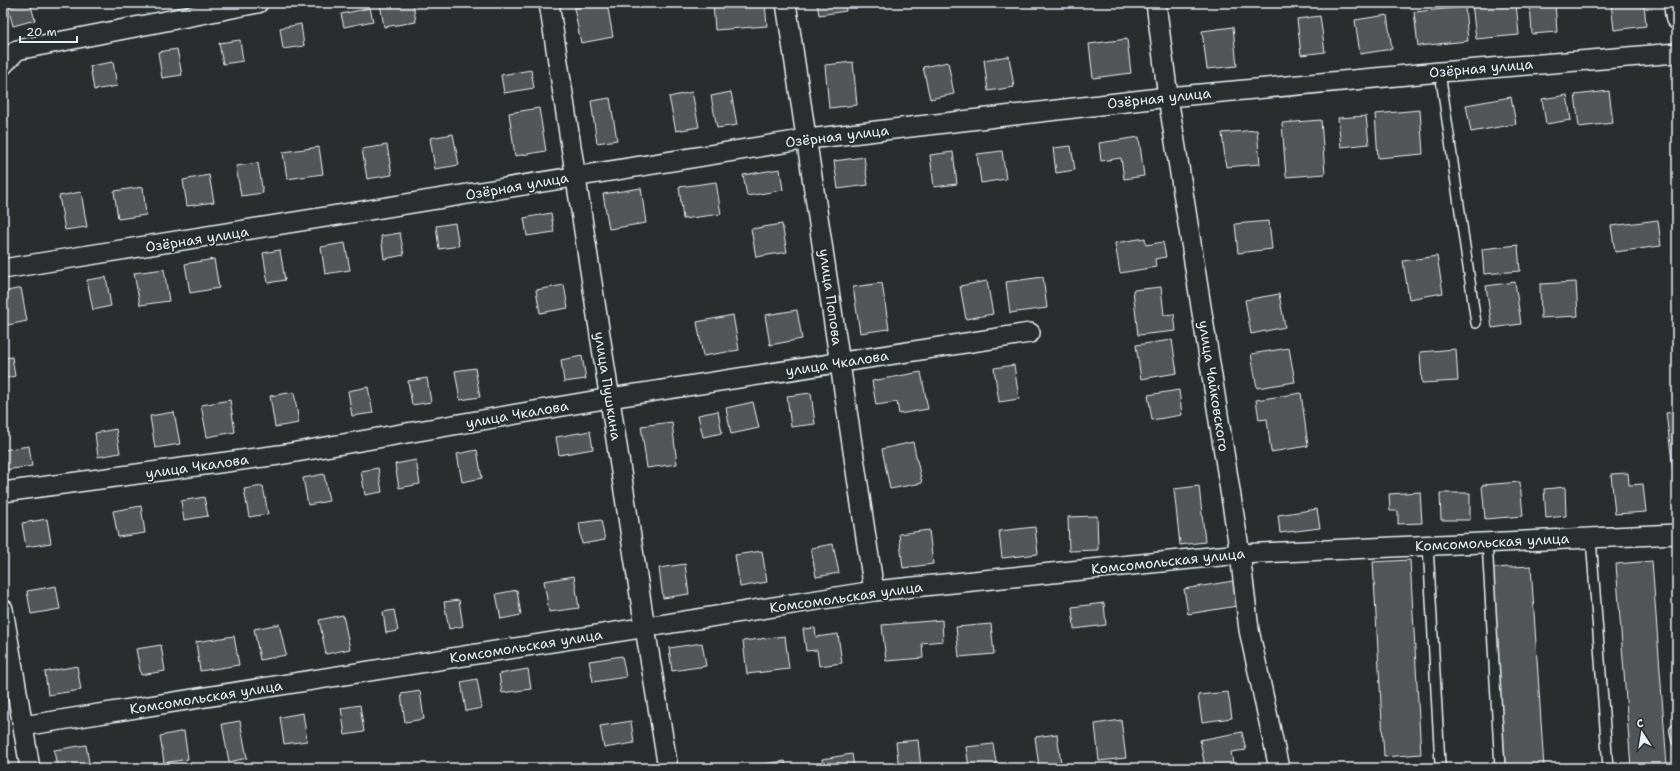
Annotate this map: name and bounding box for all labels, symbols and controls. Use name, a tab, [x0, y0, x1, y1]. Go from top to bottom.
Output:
scale bar	[20, 18, 77, 44]
text: 20 m	[26, 24, 57, 40]
street label: Озёрная улица	[1428, 54, 1534, 82]
street label: Озёрная улица	[1106, 84, 1212, 112]
street label: Озёрная улица	[784, 121, 890, 151]
street label: Озёрная улица	[464, 168, 570, 204]
street label: Озёрная улица	[144, 222, 250, 256]
street label: улица Попова	[815, 248, 847, 347]
street label: улица Чайковского	[1195, 319, 1233, 453]
street label: улица Пушкина	[591, 330, 626, 442]
street label: улица Чкалова	[784, 346, 890, 380]
street label: улица Чкалова	[464, 396, 570, 432]
street label: улица Чкалова	[144, 450, 250, 482]
street label: Комсомольская улица	[1414, 529, 1570, 555]
street label: Комсомольская улица	[1090, 544, 1246, 578]
street label: Комсомольская улица	[768, 577, 924, 617]
street label: Комсомольская улица	[448, 625, 604, 667]
street label: Комсомольская улица	[128, 676, 284, 718]
north arrow	[1622, 713, 1662, 753]
text: С	[1635, 716, 1645, 732]

